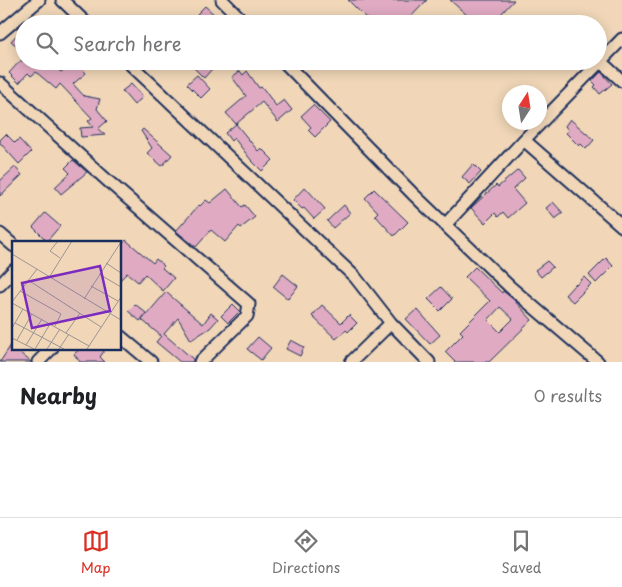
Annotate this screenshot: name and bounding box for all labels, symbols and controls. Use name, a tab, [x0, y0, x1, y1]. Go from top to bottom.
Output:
search box	[15, 15, 607, 70]
icon: search	[33, 29, 61, 57]
text: Search here	[73, 29, 182, 57]
north arrow	[502, 85, 547, 130]
inset map	[12, 241, 121, 350]
text: Nearby	[20, 379, 97, 411]
text: 0 results	[534, 383, 602, 407]
tab: Map	[81, 527, 111, 578]
tab: Directions	[272, 527, 340, 578]
tab: Saved	[502, 527, 541, 578]

